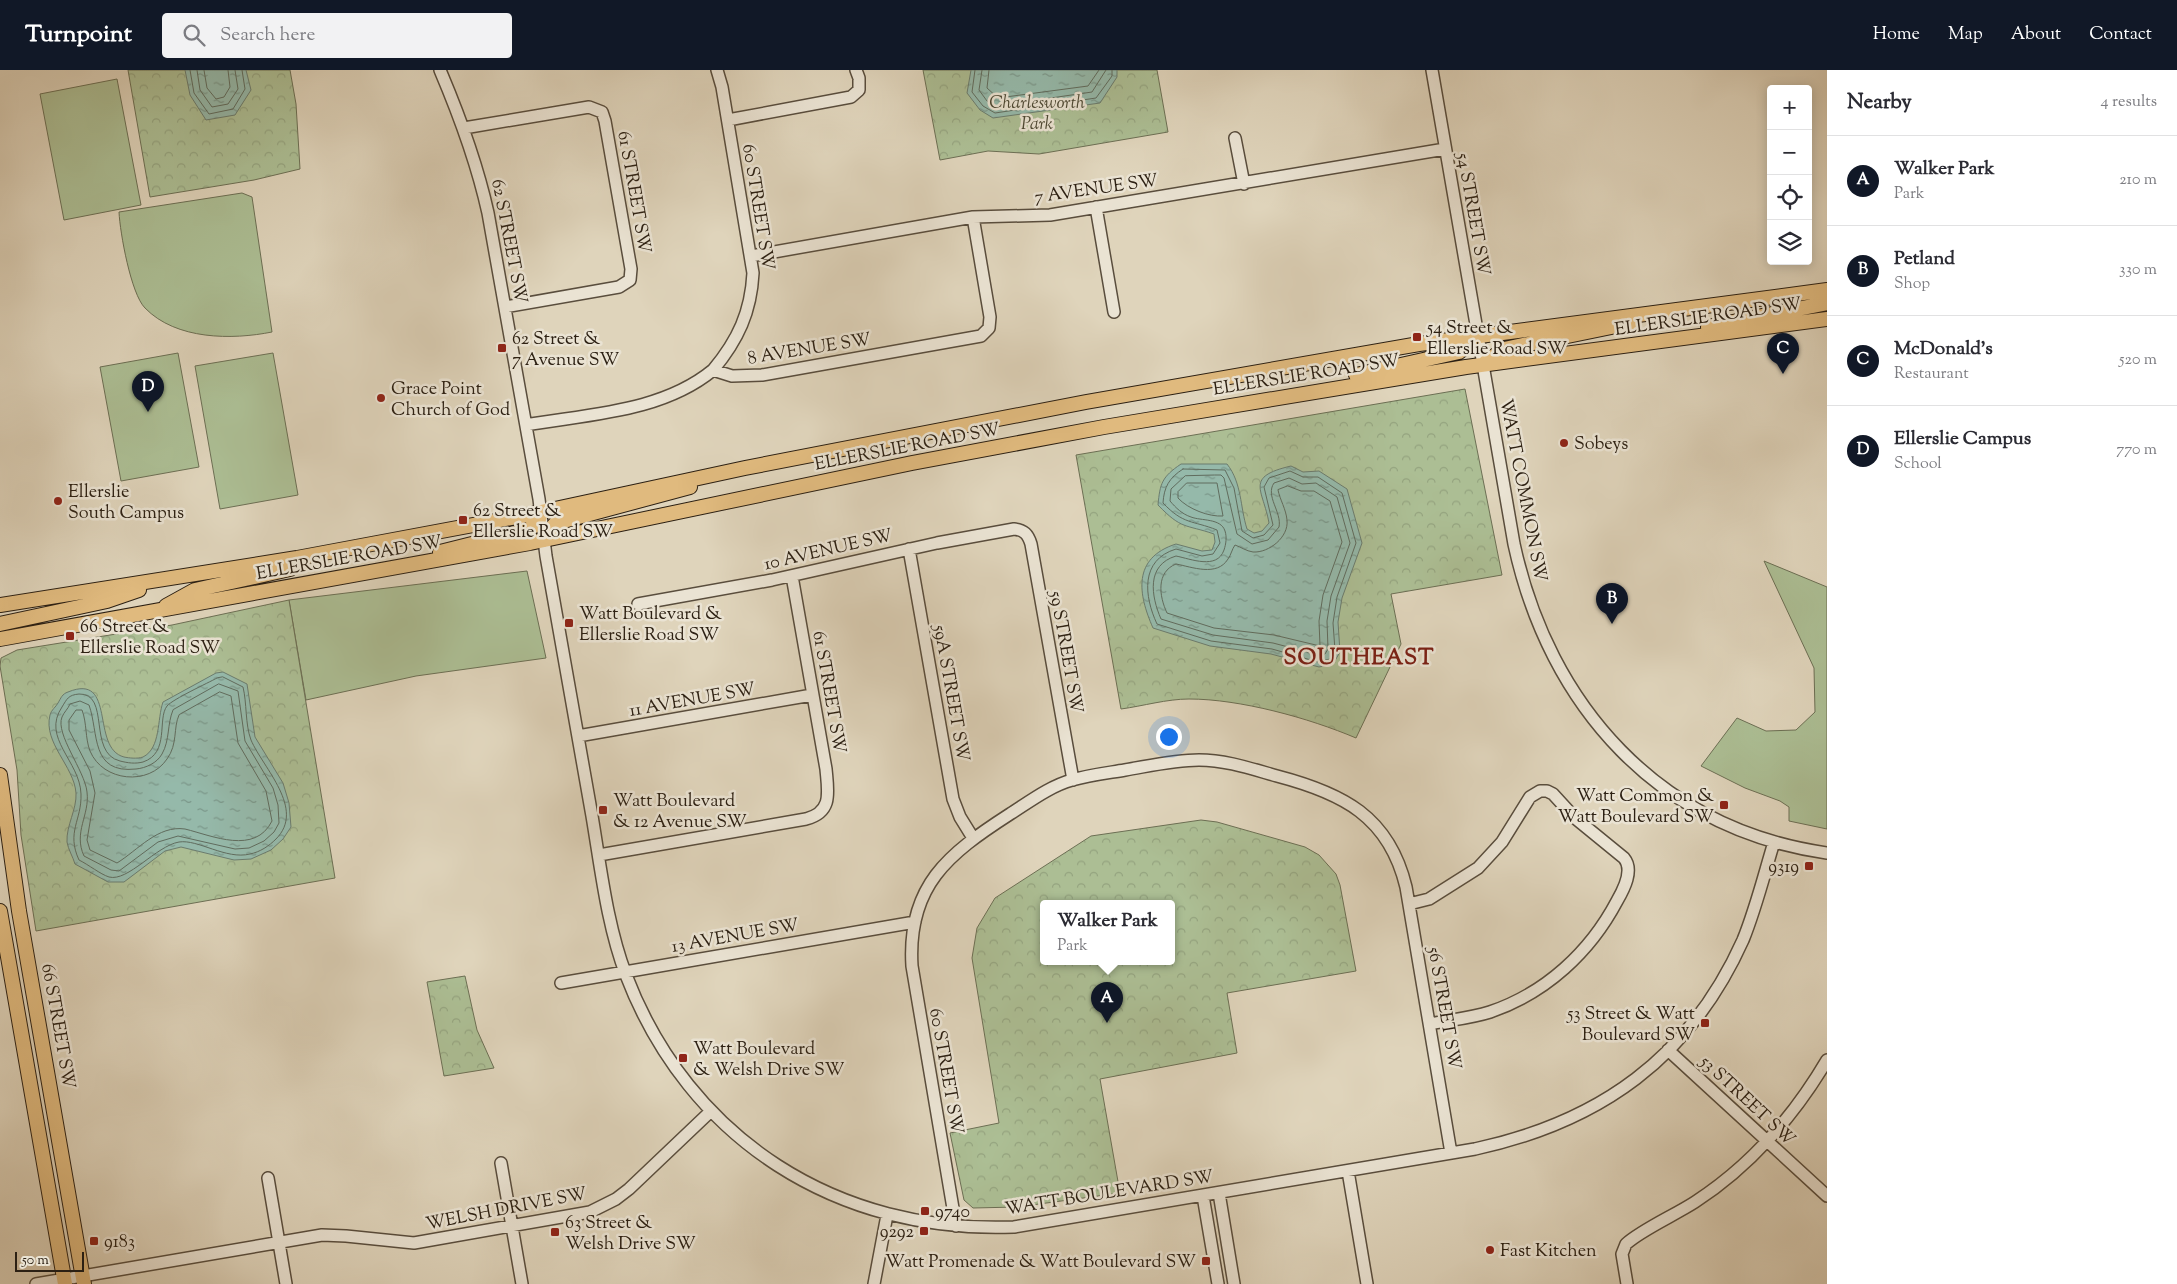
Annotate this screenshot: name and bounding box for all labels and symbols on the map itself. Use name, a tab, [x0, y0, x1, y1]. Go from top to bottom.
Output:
park label: Charlesworth Park	[989, 91, 1085, 138]
street label: 61 STREET SW	[609, 129, 657, 256]
street label: 60 STREET SW	[734, 142, 780, 272]
street label: 54 STREET SW	[1448, 150, 1496, 278]
street label: 7 AVENUE SW	[1033, 168, 1160, 212]
street label: 62 STREET SW	[483, 177, 533, 306]
street label: ELLERSLIE ROAD SW	[1613, 292, 1803, 344]
place label: 54 Street & Ellerslie Road SW	[1426, 316, 1567, 363]
place label: 62 Street & 7 Avenue SW	[512, 327, 619, 374]
street label: 8 AVENUE SW	[746, 327, 873, 373]
marker: 54 Street & Ellerslie Road SW	[1411, 331, 1423, 343]
pin: C	[1767, 333, 1799, 374]
marker: 62 Street & 7 Avenue SW	[496, 342, 508, 354]
street label: ELLERSLIE ROAD SW	[1211, 348, 1401, 404]
pin: D	[132, 371, 164, 412]
place label: Grace Point Church of God	[391, 377, 510, 424]
marker: Grace Point Church of God	[375, 392, 387, 404]
street label: WATT COMMON SW	[1492, 397, 1553, 584]
street label: ELLERSLIE ROAD SW	[812, 417, 1002, 479]
place label: Sobeys	[1574, 432, 1628, 458]
marker: Sobeys	[1558, 437, 1570, 449]
place label: Ellerslie South Campus	[68, 480, 184, 527]
marker: Ellerslie South Campus	[52, 495, 64, 507]
place label: 62 Street & Ellerslie Road SW	[473, 499, 613, 546]
marker: 62 Street & Ellerslie Road SW	[457, 514, 469, 526]
street label: 10 AVENUE SW	[762, 524, 895, 578]
street label: ELLERSLIE ROAD SW	[254, 530, 444, 588]
pin: B	[1596, 583, 1628, 624]
street label: 59 STREET SW	[1041, 588, 1089, 716]
place label: Watt Boulevard & Ellerslie Road SW	[579, 602, 722, 649]
place label: 66 Street & Ellerslie Road SW	[80, 615, 220, 662]
marker: Watt Boulevard & Ellerslie Road SW	[563, 617, 575, 629]
street label: 59A STREET SW	[925, 622, 975, 764]
street label: 61 STREET SW	[804, 629, 852, 756]
marker: 66 Street & Ellerslie Road SW	[64, 630, 76, 642]
district label: SOUTHEAST	[1283, 643, 1435, 675]
street label: 11 AVENUE SW	[627, 677, 758, 725]
your location	[1156, 724, 1182, 750]
place label: Watt Common & Watt Boulevard SW	[1558, 784, 1714, 831]
place label: Watt Boulevard & 12 Avenue SW	[613, 789, 747, 836]
marker: Watt Common & Watt Boulevard SW	[1718, 799, 1730, 811]
marker: Watt Boulevard & 12 Avenue SW	[597, 804, 609, 816]
place label: 9319	[1768, 855, 1799, 881]
marker: 9319	[1803, 860, 1815, 872]
street label: 13 AVENUE SW	[670, 913, 801, 961]
street label: 56 STREET SW	[1419, 944, 1467, 1072]
street label: 66 STREET SW	[33, 962, 81, 1091]
pin: A	[1091, 982, 1123, 1023]
place label: 53 Street & Watt Boulevard SW	[1566, 1002, 1695, 1049]
street label: 60 STREET SW	[921, 1006, 969, 1136]
marker: 53 Street & Watt Boulevard SW	[1699, 1017, 1711, 1029]
place label: Watt Boulevard & Welsh Drive SW	[693, 1037, 845, 1084]
street label: 53 STREET SW	[1692, 1050, 1800, 1153]
marker: Watt Boulevard & Welsh Drive SW	[677, 1052, 689, 1064]
street label: WATT BOULEVARD SW	[1003, 1165, 1215, 1223]
street label: WELSH DRIVE SW	[424, 1182, 589, 1238]
place label: 9740	[935, 1200, 970, 1226]
marker: 9740	[919, 1205, 931, 1217]
place label: 63 Street & Welsh Drive SW	[565, 1211, 696, 1258]
place label: 9292	[880, 1220, 915, 1246]
marker: 9292	[918, 1225, 930, 1237]
marker: 63 Street & Welsh Drive SW	[549, 1226, 561, 1238]
place label: 9183	[104, 1230, 135, 1256]
marker: 9183	[88, 1235, 100, 1247]
place label: Fast Kitchen	[1500, 1239, 1597, 1265]
marker: Fast Kitchen	[1484, 1244, 1496, 1256]
scale bar	[15, 1249, 84, 1272]
place label: Watt Promenade & Watt Boulevard SW	[885, 1250, 1196, 1276]
marker: Watt Promenade & Watt Boulevard SW	[1200, 1255, 1212, 1267]

